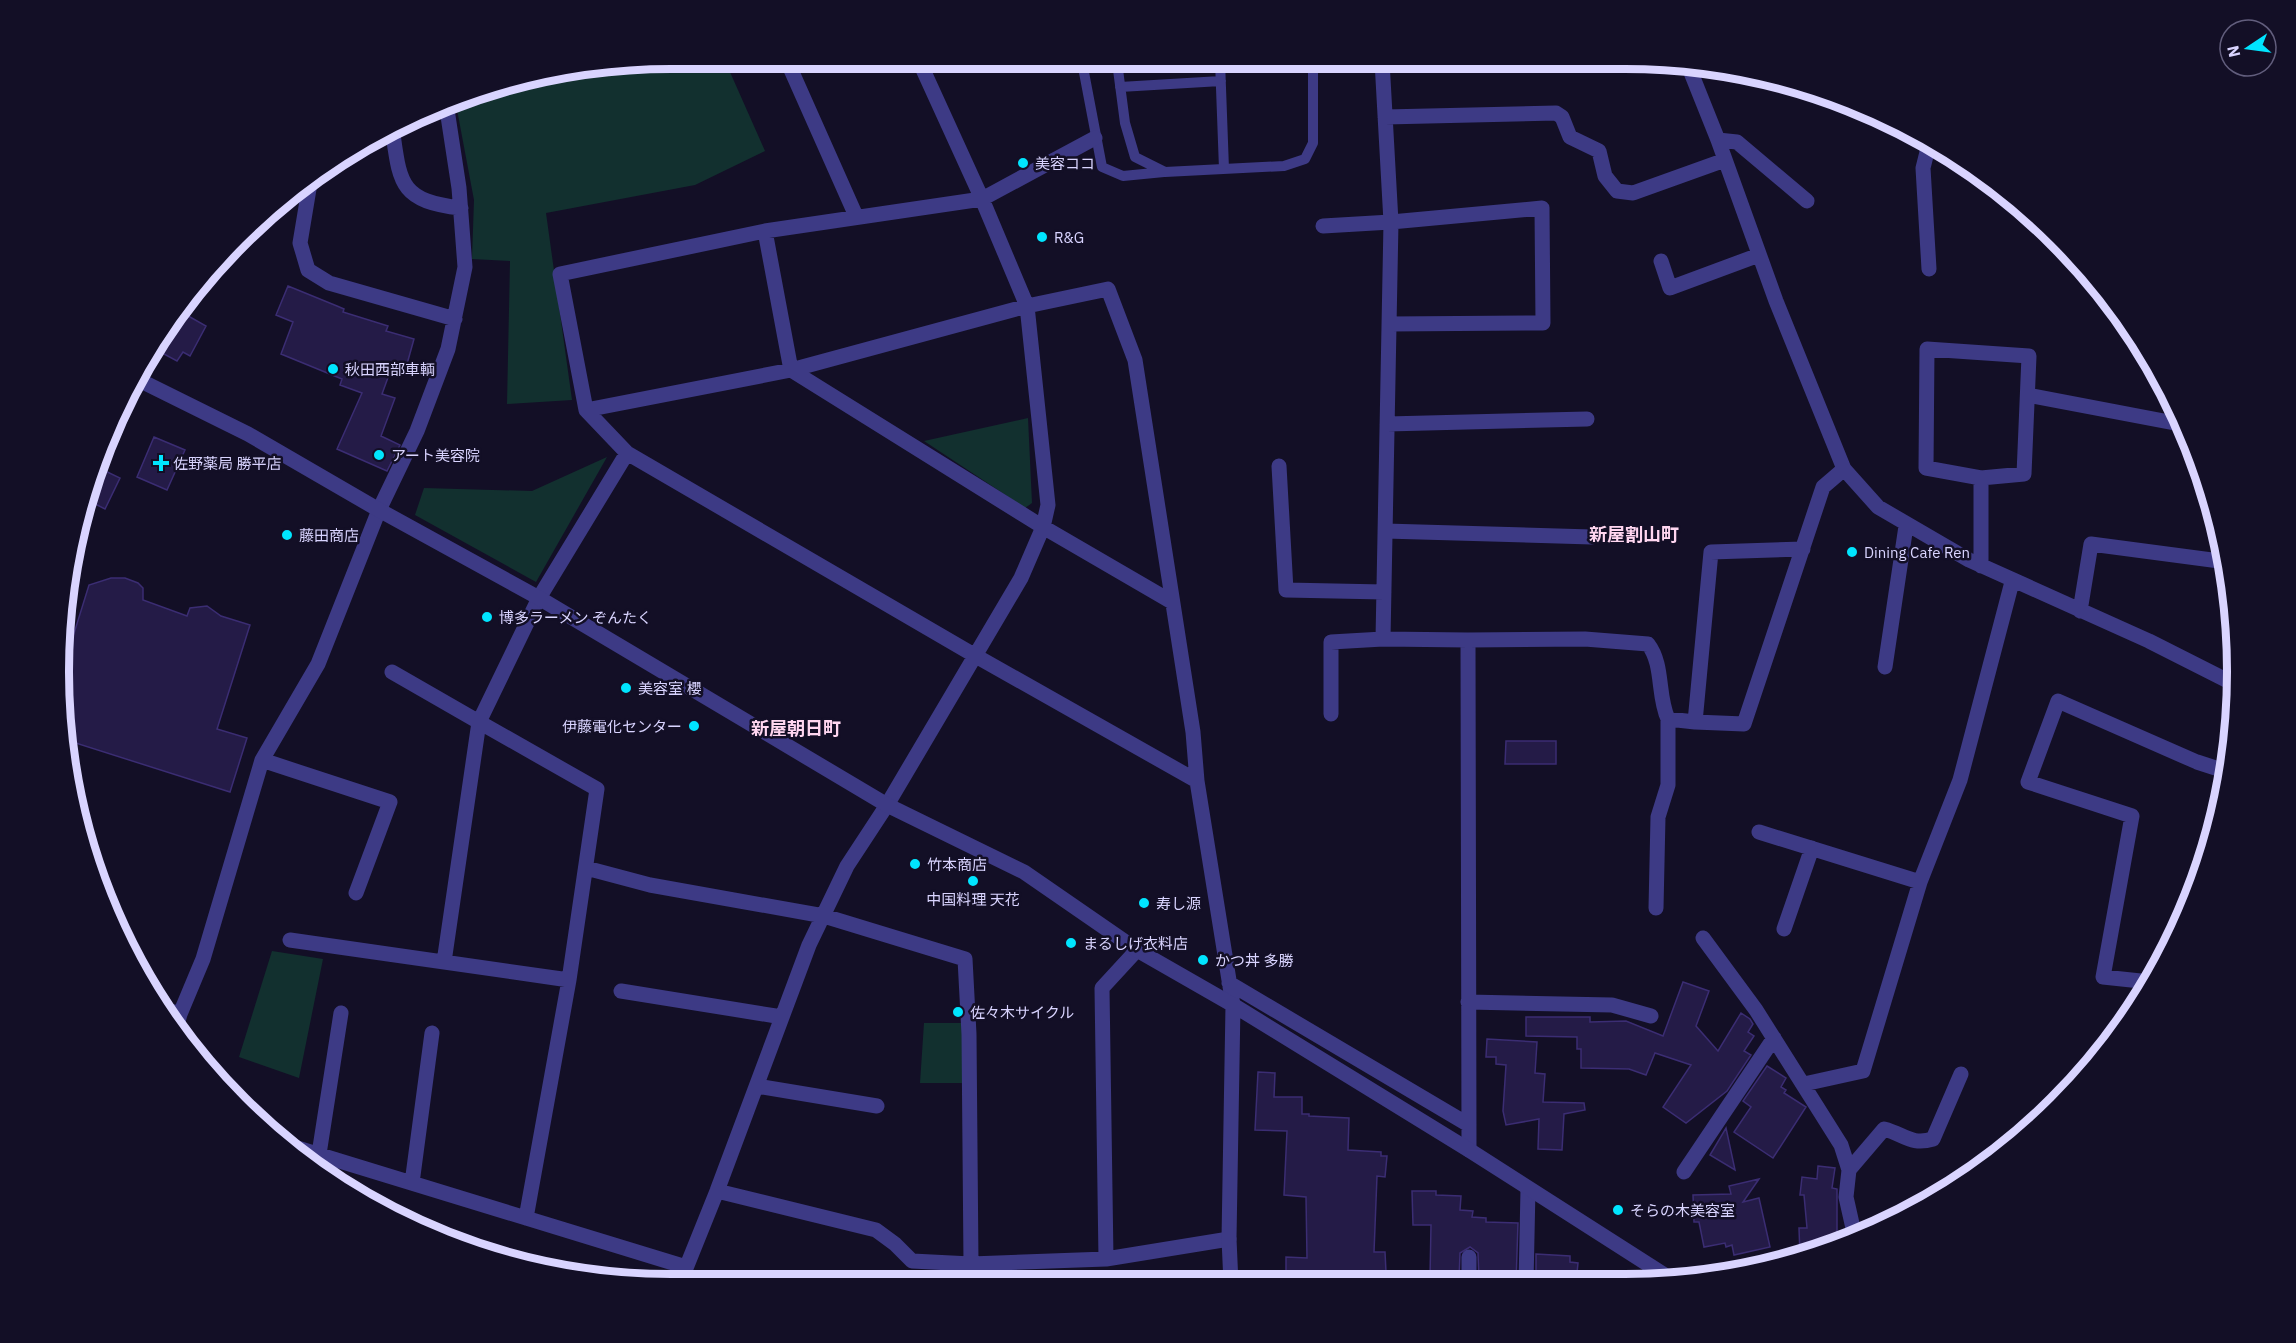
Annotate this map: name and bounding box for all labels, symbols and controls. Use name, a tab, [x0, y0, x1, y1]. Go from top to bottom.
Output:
north arrow	[2218, 18, 2278, 78]
text: N	[2222, 43, 2244, 59]
place label: 美容ココ	[1035, 154, 1095, 173]
marker: 美容ココ	[1016, 156, 1030, 170]
place label: R&G	[1054, 228, 1084, 247]
marker: R&G	[1035, 230, 1049, 244]
place label: 秋田西部車輌	[345, 360, 435, 379]
marker: 秋田西部車輌	[326, 362, 340, 376]
place label: アート美容院	[391, 446, 480, 465]
marker: アート美容院	[372, 448, 386, 462]
place label: 佐野薬局 勝平店	[173, 454, 282, 473]
marker: 佐野薬局 勝平店	[154, 456, 168, 470]
district label: 新屋割山町	[1589, 523, 1679, 546]
place label: 藤田商店	[299, 526, 359, 545]
marker: 藤田商店	[280, 528, 294, 542]
place label: Dining Cafe Ren	[1864, 543, 1970, 562]
marker: Dining Cafe Ren	[1845, 545, 1859, 559]
place label: 博多ラーメン ぞんたく	[499, 608, 652, 627]
marker: 博多ラーメン ぞんたく	[480, 610, 494, 624]
place label: 美容室 櫻	[638, 679, 702, 698]
marker: 美容室 櫻	[619, 681, 633, 695]
place label: 伊藤電化センター	[562, 717, 682, 736]
district label: 新屋朝日町	[751, 717, 841, 740]
marker: 伊藤電化センター	[687, 719, 701, 733]
place label: 竹本商店	[927, 855, 987, 874]
marker: 竹本商店	[908, 857, 922, 871]
marker: 中国料理 天花	[966, 874, 980, 888]
place label: 中国料理 天花	[926, 890, 1020, 909]
place label: 寿し源	[1156, 894, 1201, 913]
marker: 寿し源	[1137, 896, 1151, 910]
place label: まるしげ衣料店	[1083, 934, 1188, 953]
marker: まるしげ衣料店	[1064, 936, 1078, 950]
place label: かつ丼 多勝	[1215, 951, 1294, 970]
marker: かつ丼 多勝	[1196, 953, 1210, 967]
place label: 佐々木サイクル	[970, 1003, 1074, 1022]
marker: 佐々木サイクル	[951, 1005, 965, 1019]
place label: そらの木美容室	[1630, 1201, 1735, 1220]
marker: そらの木美容室	[1611, 1203, 1625, 1217]

